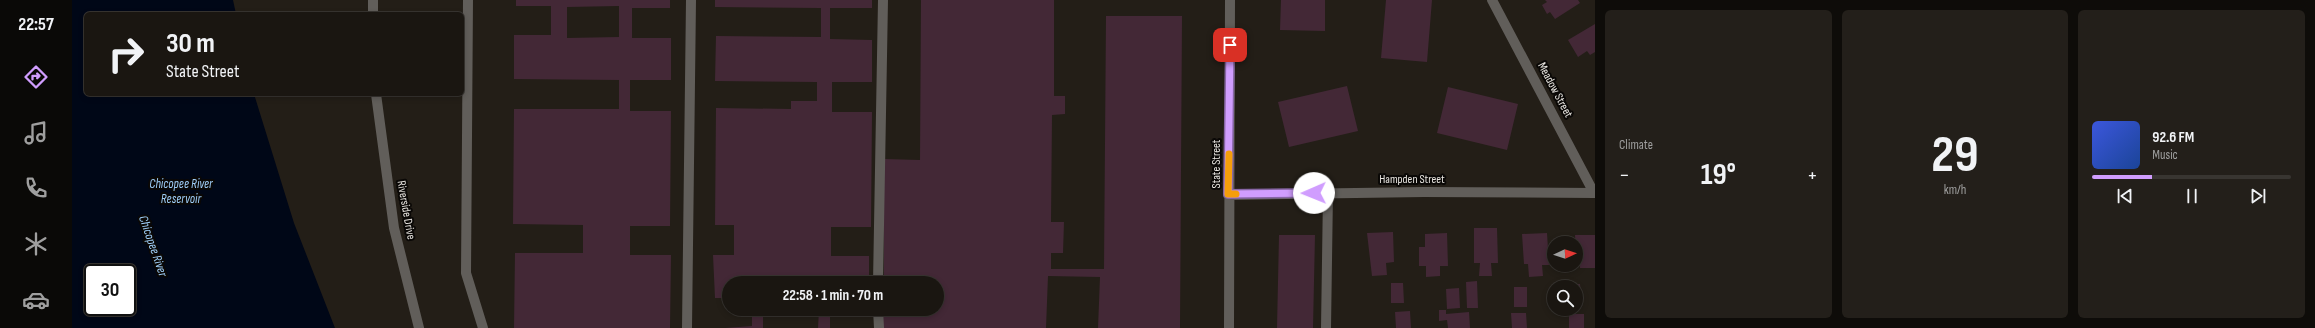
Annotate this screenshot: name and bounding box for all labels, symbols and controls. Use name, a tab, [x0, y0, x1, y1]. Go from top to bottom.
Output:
text: 22:57	[18, 14, 54, 35]
text: 30 m	[166, 27, 215, 60]
icon: right	[100, 28, 152, 80]
pin	[1213, 28, 1247, 62]
icon: arrive	[1219, 34, 1241, 56]
street label: Meadow Street	[1534, 60, 1576, 121]
text: State Street	[166, 61, 239, 82]
icon: directions	[22, 63, 50, 91]
icon: music	[22, 119, 50, 147]
text: 29	[1931, 124, 1979, 187]
text: 92.6 FM	[2152, 128, 2194, 147]
text: Climate	[1619, 137, 1653, 153]
street label: State Street	[1209, 139, 1224, 188]
text: Music	[2152, 147, 2178, 163]
text: 19°	[1701, 157, 1736, 193]
text: −	[1619, 162, 1630, 189]
text: +	[1807, 162, 1818, 189]
position arrow	[1293, 172, 1335, 214]
street label: Hampden Street	[1379, 172, 1445, 187]
icon: phone	[22, 174, 50, 202]
water label: Chicopee River Reservoir	[149, 176, 214, 207]
street label: Riverside Drive	[393, 179, 419, 241]
text: km/h	[1944, 182, 1966, 198]
icon: previous	[2114, 185, 2136, 207]
icon: pause	[2181, 185, 2203, 207]
icon: next	[2247, 185, 2269, 207]
water label: Chicopee River	[135, 213, 171, 280]
icon: climate	[22, 230, 50, 258]
north arrow	[1547, 236, 1583, 272]
map controls	[1547, 236, 1583, 316]
speed limit sign: 30	[84, 264, 136, 316]
button: search	[1547, 280, 1583, 316]
icon: car	[22, 286, 50, 314]
text: 22:58 · 1 min · 70 m	[783, 286, 883, 305]

